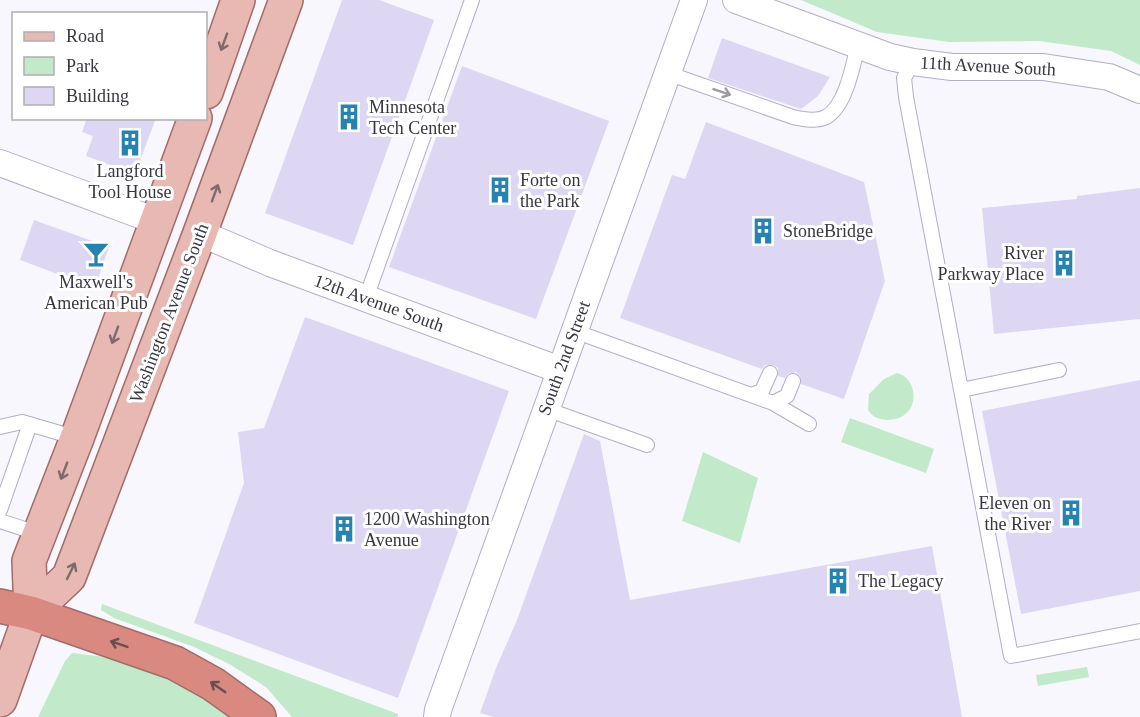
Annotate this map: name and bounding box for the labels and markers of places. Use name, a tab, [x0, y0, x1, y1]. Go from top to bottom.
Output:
place label: Minnesota Tech Center	[369, 97, 456, 138]
building icon: Minnesota Tech Center	[334, 102, 364, 132]
building icon: Langford Tool House	[115, 128, 145, 158]
place label: Langford Tool House	[88, 161, 172, 202]
place label: Forte on the Park	[520, 170, 581, 211]
building icon: Forte on the Park	[485, 175, 515, 205]
building icon: StoneBridge	[748, 216, 778, 246]
place label: StoneBridge	[783, 221, 873, 241]
bar icon: Maxwell's American Pub	[81, 239, 111, 269]
place label: River Parkway Place	[938, 243, 1044, 284]
building icon: River Parkway Place	[1049, 248, 1079, 278]
place label: Maxwell's American Pub	[44, 272, 148, 313]
place label: Eleven on the River	[979, 493, 1051, 534]
building icon: Eleven on the River	[1056, 498, 1086, 528]
place label: 1200 Washington Avenue	[364, 509, 490, 550]
building icon: 1200 Washington Avenue	[329, 514, 359, 544]
building icon: The Legacy	[823, 566, 853, 596]
place label: The Legacy	[858, 571, 943, 591]

